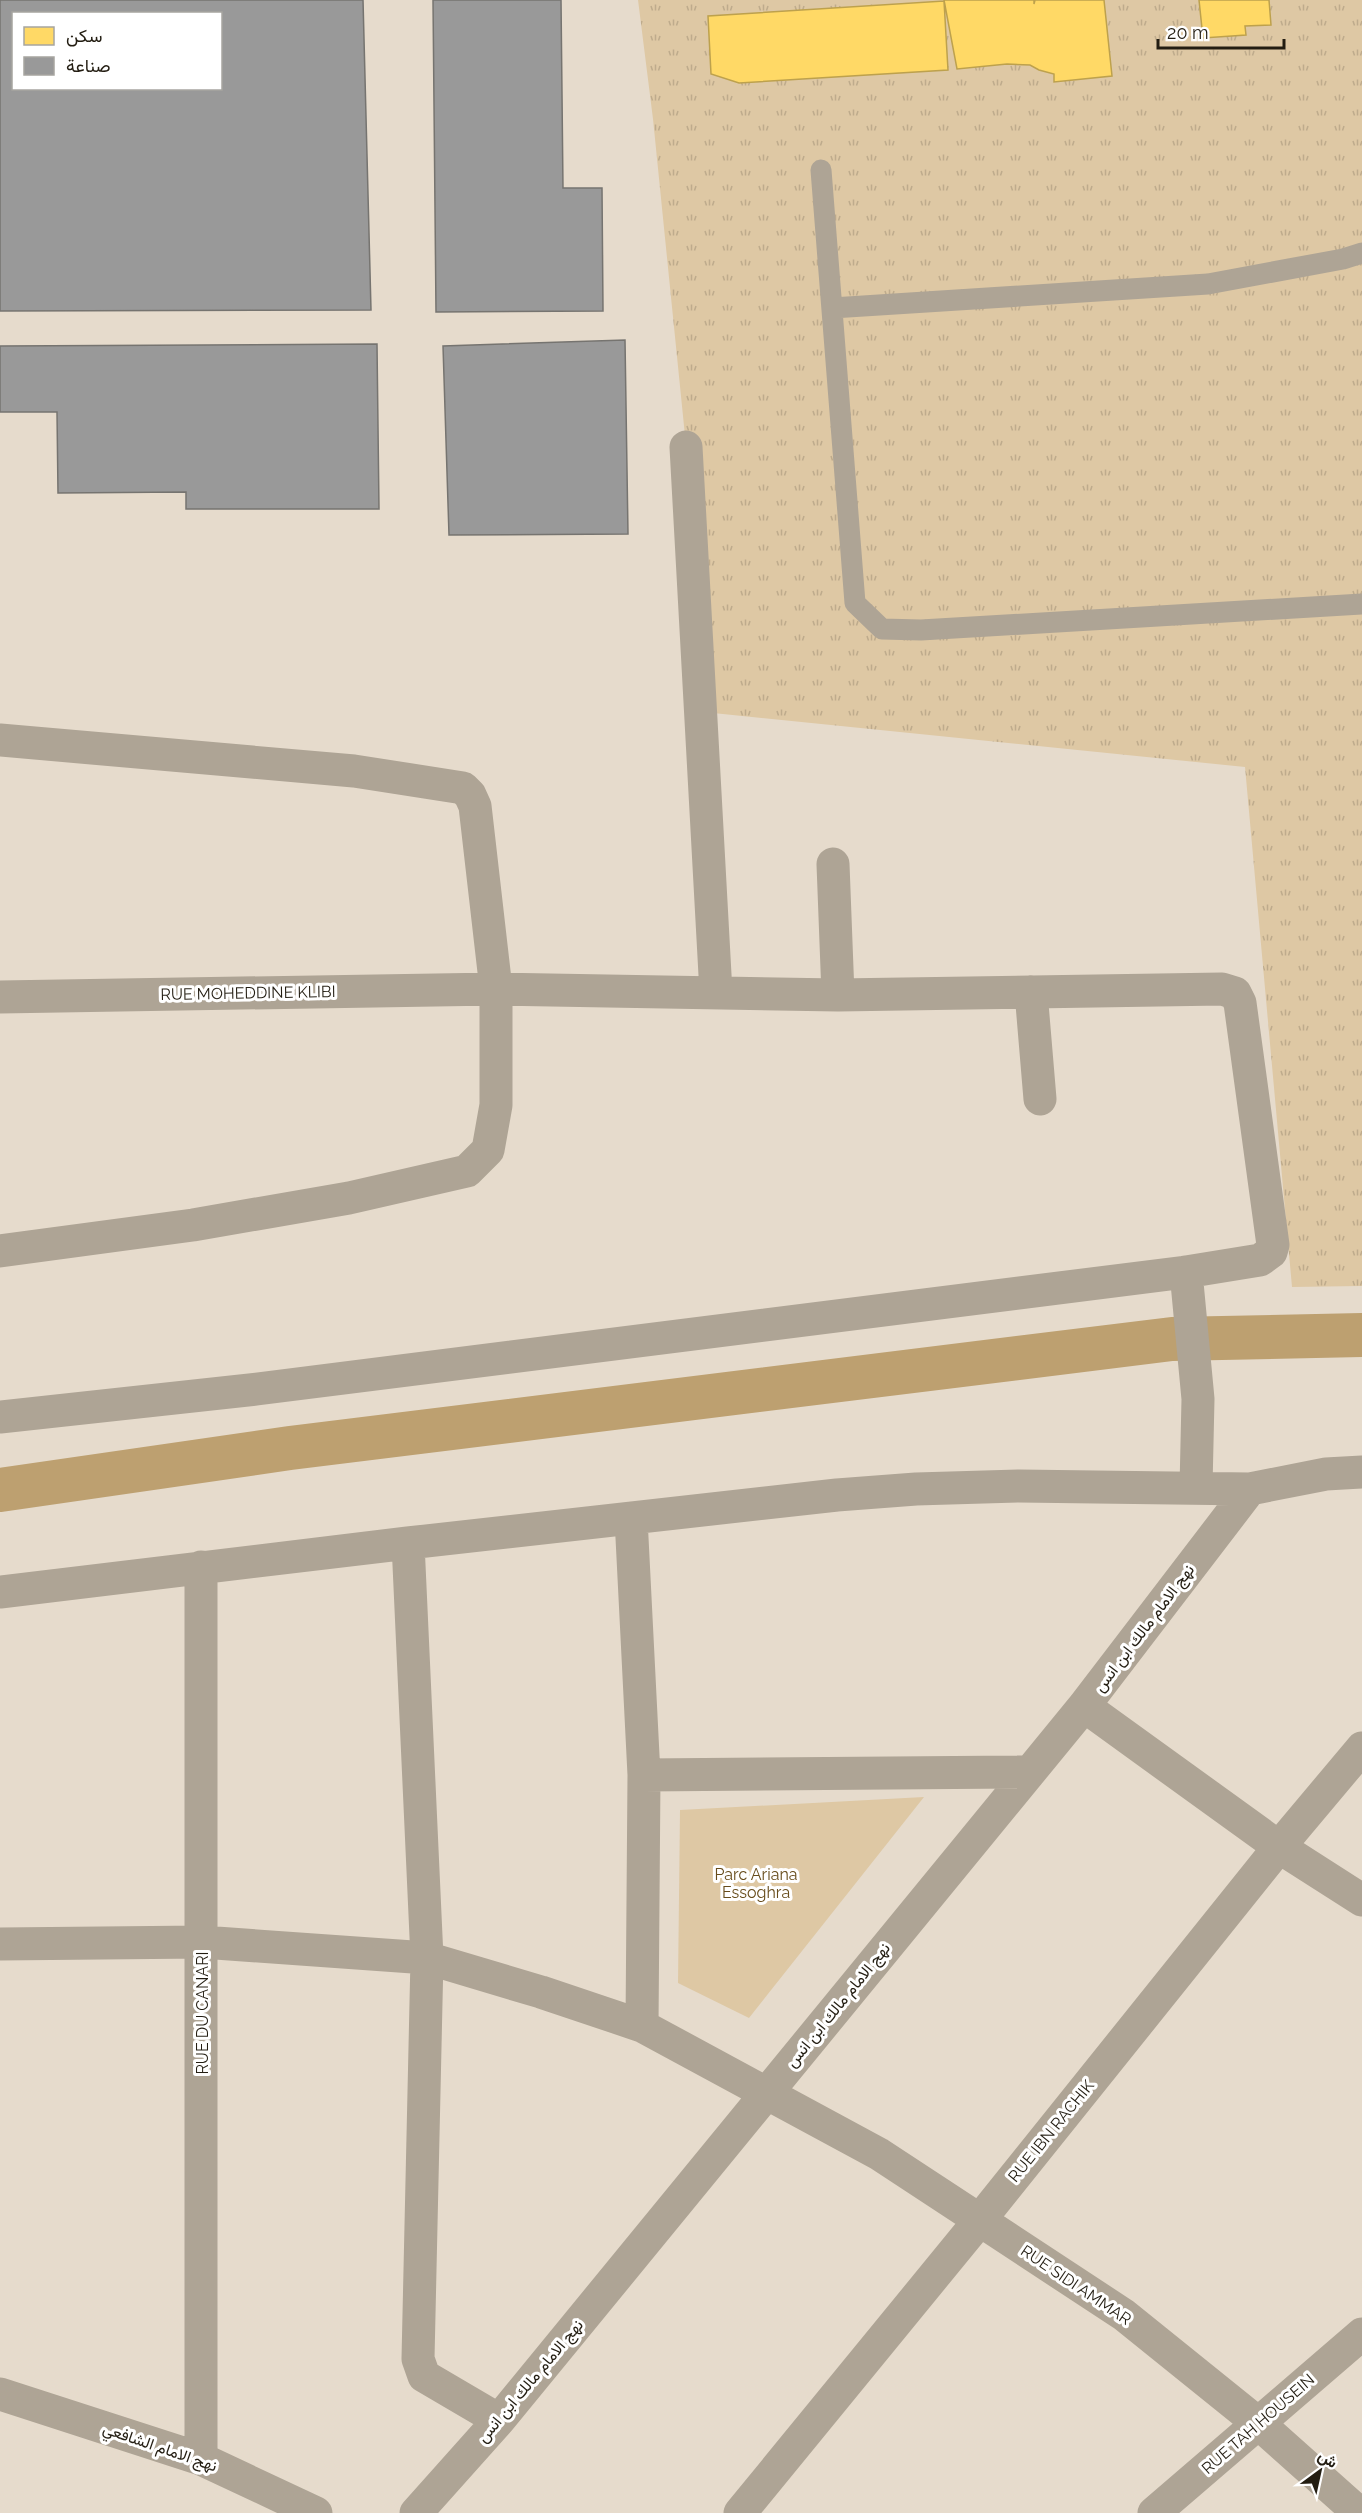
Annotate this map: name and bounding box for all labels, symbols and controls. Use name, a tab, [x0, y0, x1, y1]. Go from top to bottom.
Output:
legend	[12, 12, 222, 90]
scale bar	[1158, 12, 1284, 50]
text: 20 m	[1167, 22, 1209, 43]
text: سكن	[66, 25, 102, 47]
text: صناعة	[66, 55, 111, 76]
street label: RUE MOHEDDINE KLIBI	[160, 982, 336, 1004]
street label: نهج الامام مالك ابن انس	[1090, 1560, 1200, 1697]
park label: Parc Ariana Essoghra	[715, 1865, 798, 1902]
street label: نهج الامام مالك ابن انس	[782, 1939, 896, 2072]
street label: RUE DU CANARI	[193, 1951, 212, 2075]
street label: RUE IBN RACHIK	[1004, 2076, 1098, 2186]
street label: RUE SIDI AMMAR	[1017, 2241, 1135, 2329]
street label: نهج الامام مالك ابن انس	[473, 2316, 589, 2448]
street label: RUE TAH HOUSEIN	[1198, 2370, 1318, 2478]
street label: نهج الامام الشافعي	[99, 2419, 220, 2479]
north arrow	[1290, 2441, 1350, 2501]
text: ش	[1315, 2446, 1341, 2472]

